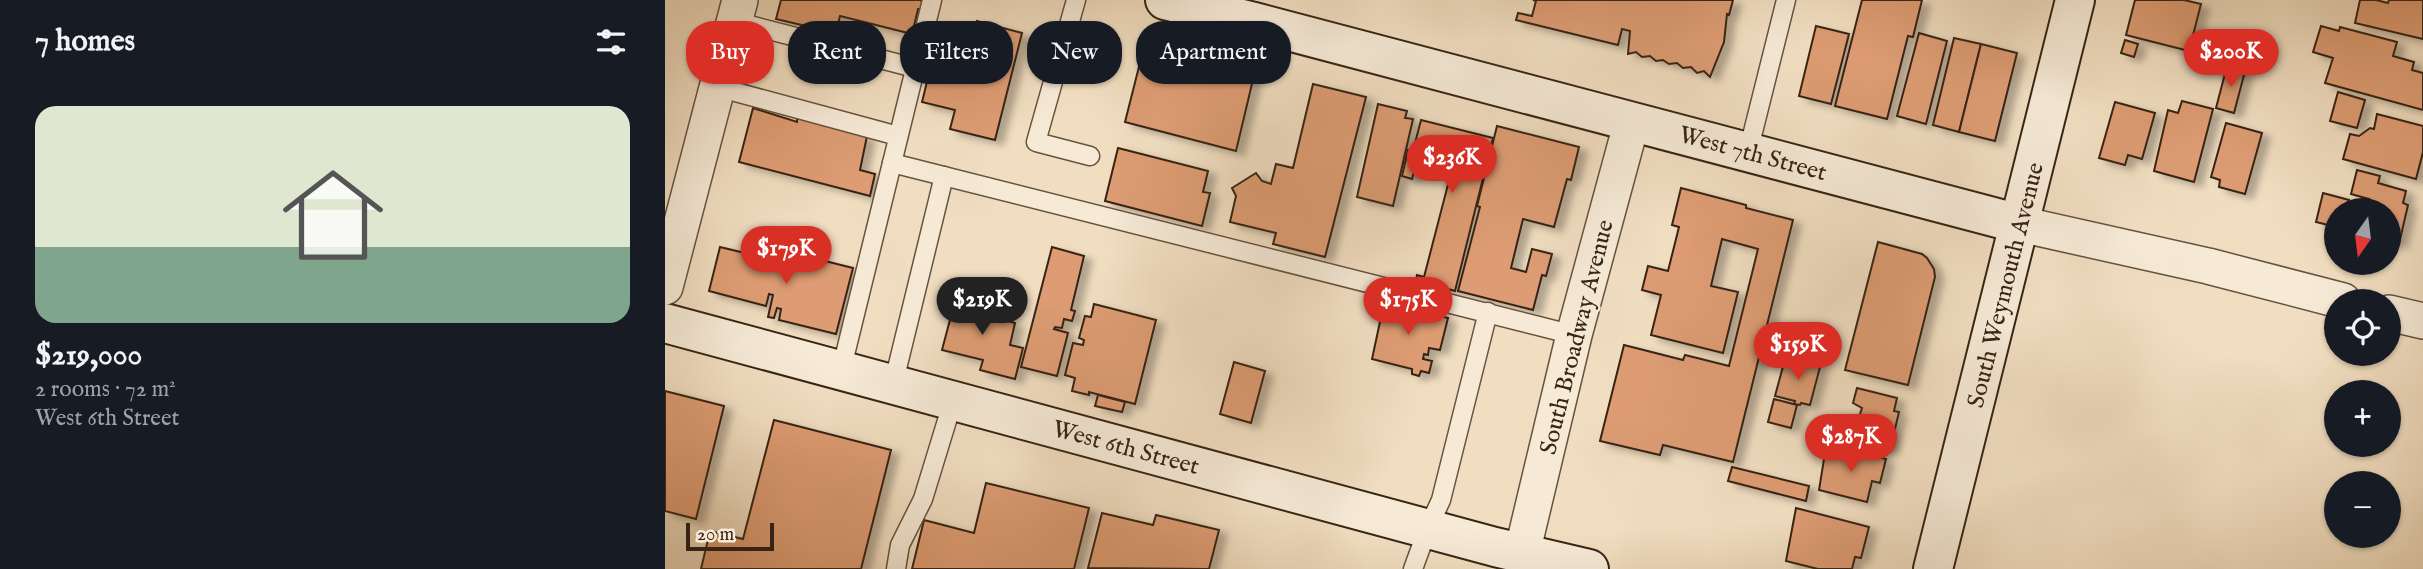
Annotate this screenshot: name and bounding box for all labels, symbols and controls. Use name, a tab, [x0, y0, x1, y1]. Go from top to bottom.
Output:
chip: Buy	[686, 21, 774, 84]
chip: Rent	[788, 21, 886, 84]
chip: Filters	[900, 21, 1013, 84]
chip: New	[1027, 21, 1122, 84]
chip: Apartment	[1136, 21, 1291, 84]
text: 7 homes	[35, 23, 135, 61]
icon: filters	[592, 23, 630, 61]
pin: $200K	[2182, 29, 2280, 89]
text: $200K	[2200, 37, 2262, 66]
street label: West 7th Street	[1675, 120, 1830, 189]
pin: $236K	[1403, 136, 1501, 195]
text: $236K	[1423, 143, 1481, 172]
icon: home	[270, 152, 396, 278]
street label: South Weymouth Avenue	[1961, 160, 2052, 411]
north arrow	[2324, 198, 2401, 275]
map controls	[2324, 198, 2401, 548]
street label: South Broadway Avenue	[1533, 217, 1622, 458]
pin: $179K	[737, 226, 835, 286]
text: $179K	[757, 234, 815, 263]
pin: $219K	[933, 278, 1031, 337]
pin: $175K	[1359, 278, 1457, 337]
text: $219K	[953, 285, 1011, 314]
text: $175K	[1379, 285, 1437, 314]
button: locate	[2324, 289, 2401, 366]
pin: $159K	[1749, 322, 1847, 382]
text: $159K	[1770, 330, 1826, 359]
text: $219,000	[35, 337, 142, 375]
text: 2 rooms · 72 m²	[35, 375, 176, 404]
button: +	[2324, 380, 2401, 457]
text: West 6th Street	[35, 404, 179, 433]
street label: West 6th Street	[1049, 414, 1202, 483]
pin: $287K	[1802, 414, 1900, 474]
text: $287K	[1821, 422, 1881, 451]
button: −	[2324, 471, 2401, 548]
scale bar	[686, 520, 773, 552]
text: 20 m	[697, 523, 734, 547]

